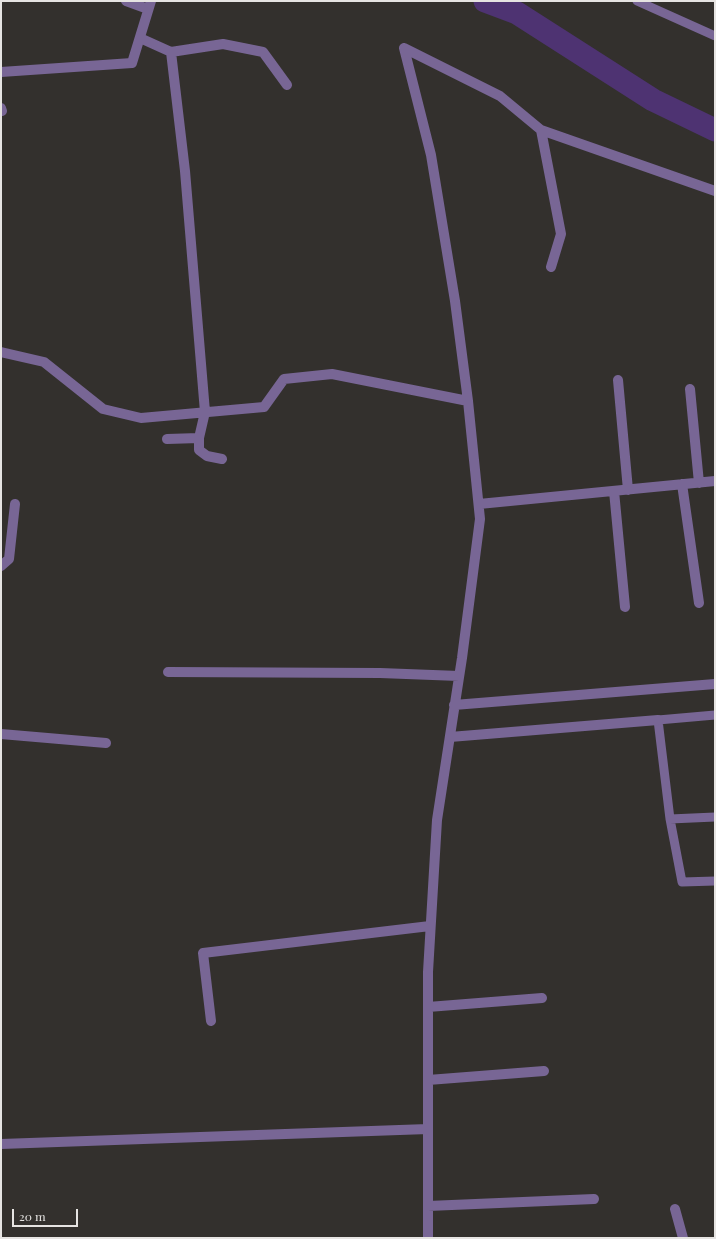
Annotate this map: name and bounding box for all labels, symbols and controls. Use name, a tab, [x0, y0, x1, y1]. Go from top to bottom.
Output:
scale bar	[14, 1201, 80, 1227]
text: 20 m	[19, 1208, 46, 1224]

